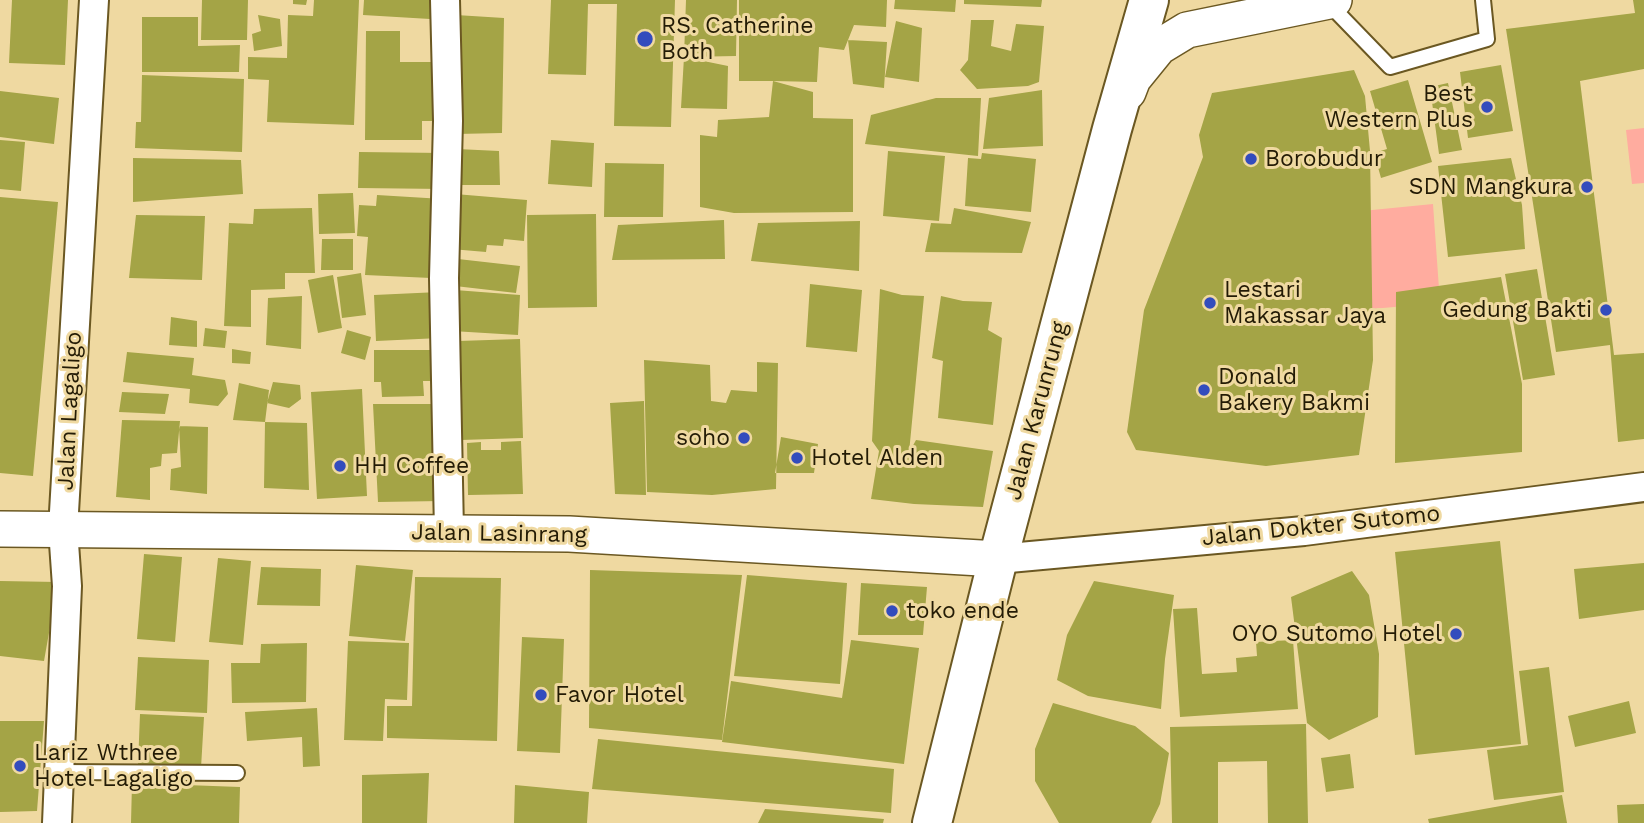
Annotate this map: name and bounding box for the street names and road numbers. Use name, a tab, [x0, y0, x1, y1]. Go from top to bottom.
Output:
street label: Jalan Karunrung	[1000, 319, 1074, 503]
street label: Jalan Lagaligo	[52, 331, 88, 491]
street label: Jalan Dokter Sutomo	[1201, 500, 1441, 552]
street label: Jalan Lasinrang	[411, 519, 587, 549]

